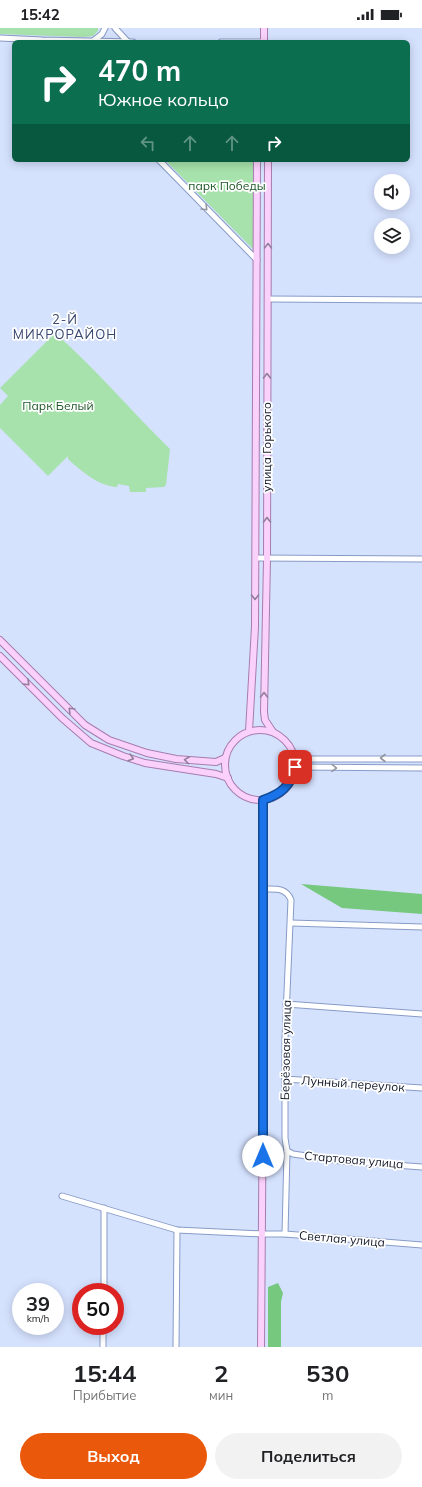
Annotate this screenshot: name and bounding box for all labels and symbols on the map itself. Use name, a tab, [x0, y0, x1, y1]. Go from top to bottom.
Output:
park label: парк Победы	[188, 178, 266, 193]
one-way arrow	[201, 203, 208, 211]
one-way arrow	[264, 243, 272, 249]
district label: 2-Й МИКРОРАЙОН	[13, 311, 117, 342]
one-way arrow	[263, 373, 271, 379]
park label: Парк Белый	[22, 398, 94, 413]
street label: улица Горького	[259, 402, 274, 492]
one-way arrow	[263, 517, 271, 523]
one-way arrow	[251, 594, 259, 600]
one-way arrow	[22, 678, 30, 686]
one-way arrow	[260, 692, 268, 698]
one-way arrow	[68, 707, 76, 715]
pin	[278, 750, 312, 784]
one-way arrow	[127, 754, 134, 762]
one-way arrow	[380, 754, 386, 763]
one-way arrow	[184, 756, 190, 765]
one-way arrow	[331, 764, 337, 772]
street label: Берёзовая улица	[277, 1000, 294, 1100]
street label: Лунный переулок	[301, 1072, 406, 1095]
position arrow	[242, 1135, 284, 1177]
street label: Стартовая улица	[304, 1148, 404, 1171]
street label: Светлая улица	[299, 1227, 386, 1250]
speed limit sign: 50	[72, 1283, 124, 1335]

